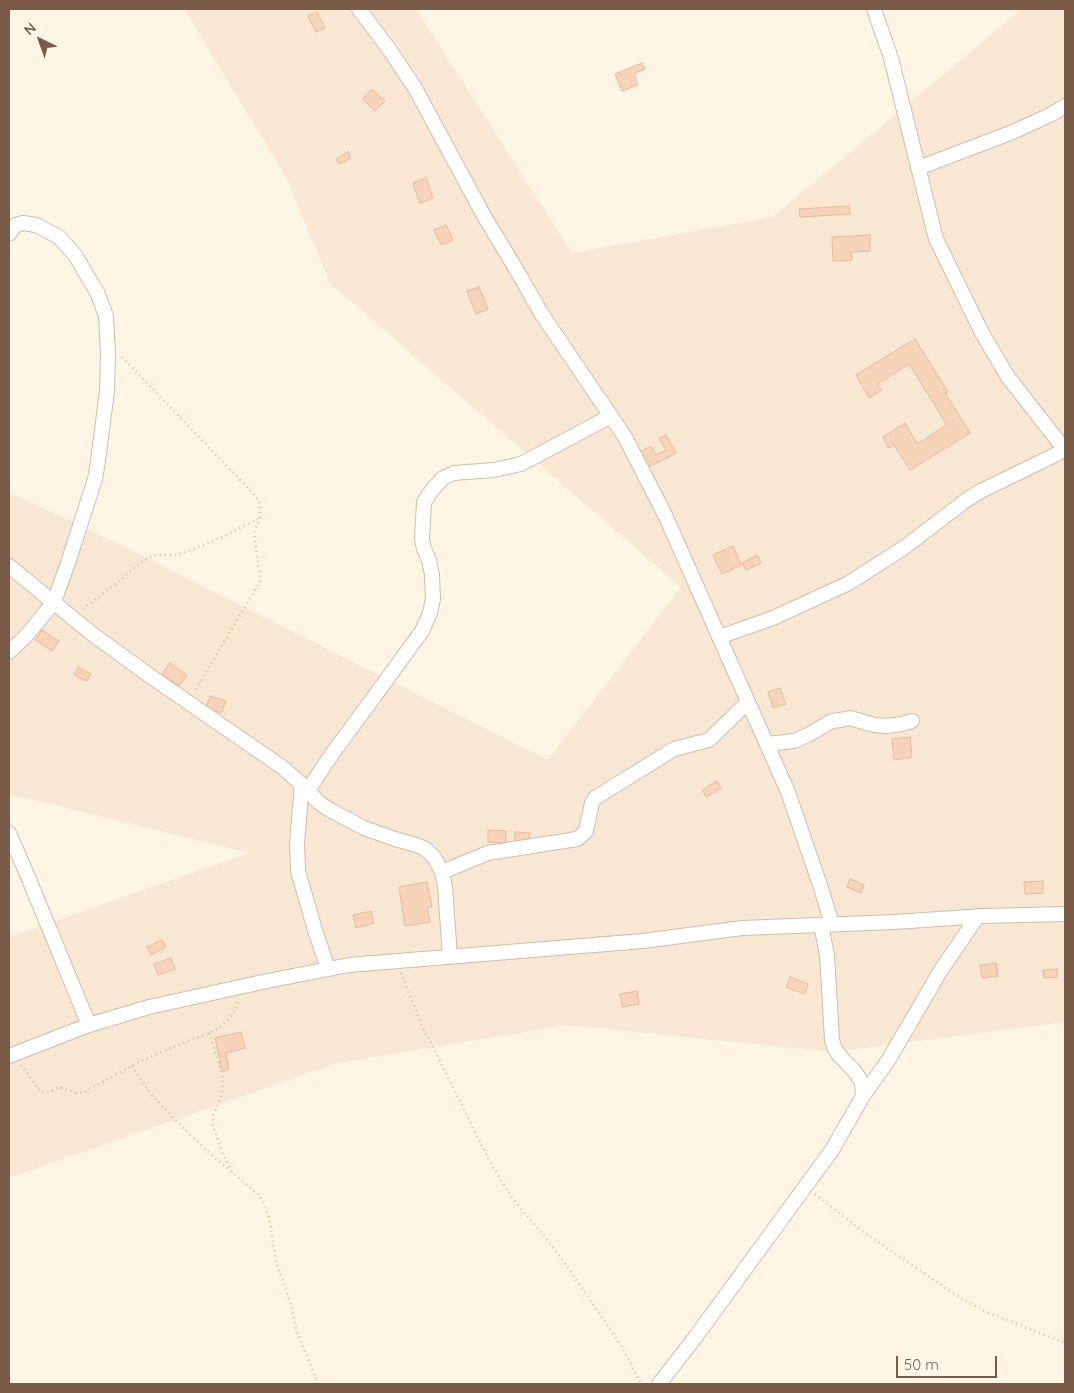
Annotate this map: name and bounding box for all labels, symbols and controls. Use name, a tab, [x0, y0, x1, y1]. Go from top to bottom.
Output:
north arrow	[15, 15, 65, 65]
text: N	[20, 19, 40, 39]
scale bar	[899, 1346, 1000, 1378]
text: 50 m	[904, 1355, 939, 1374]

